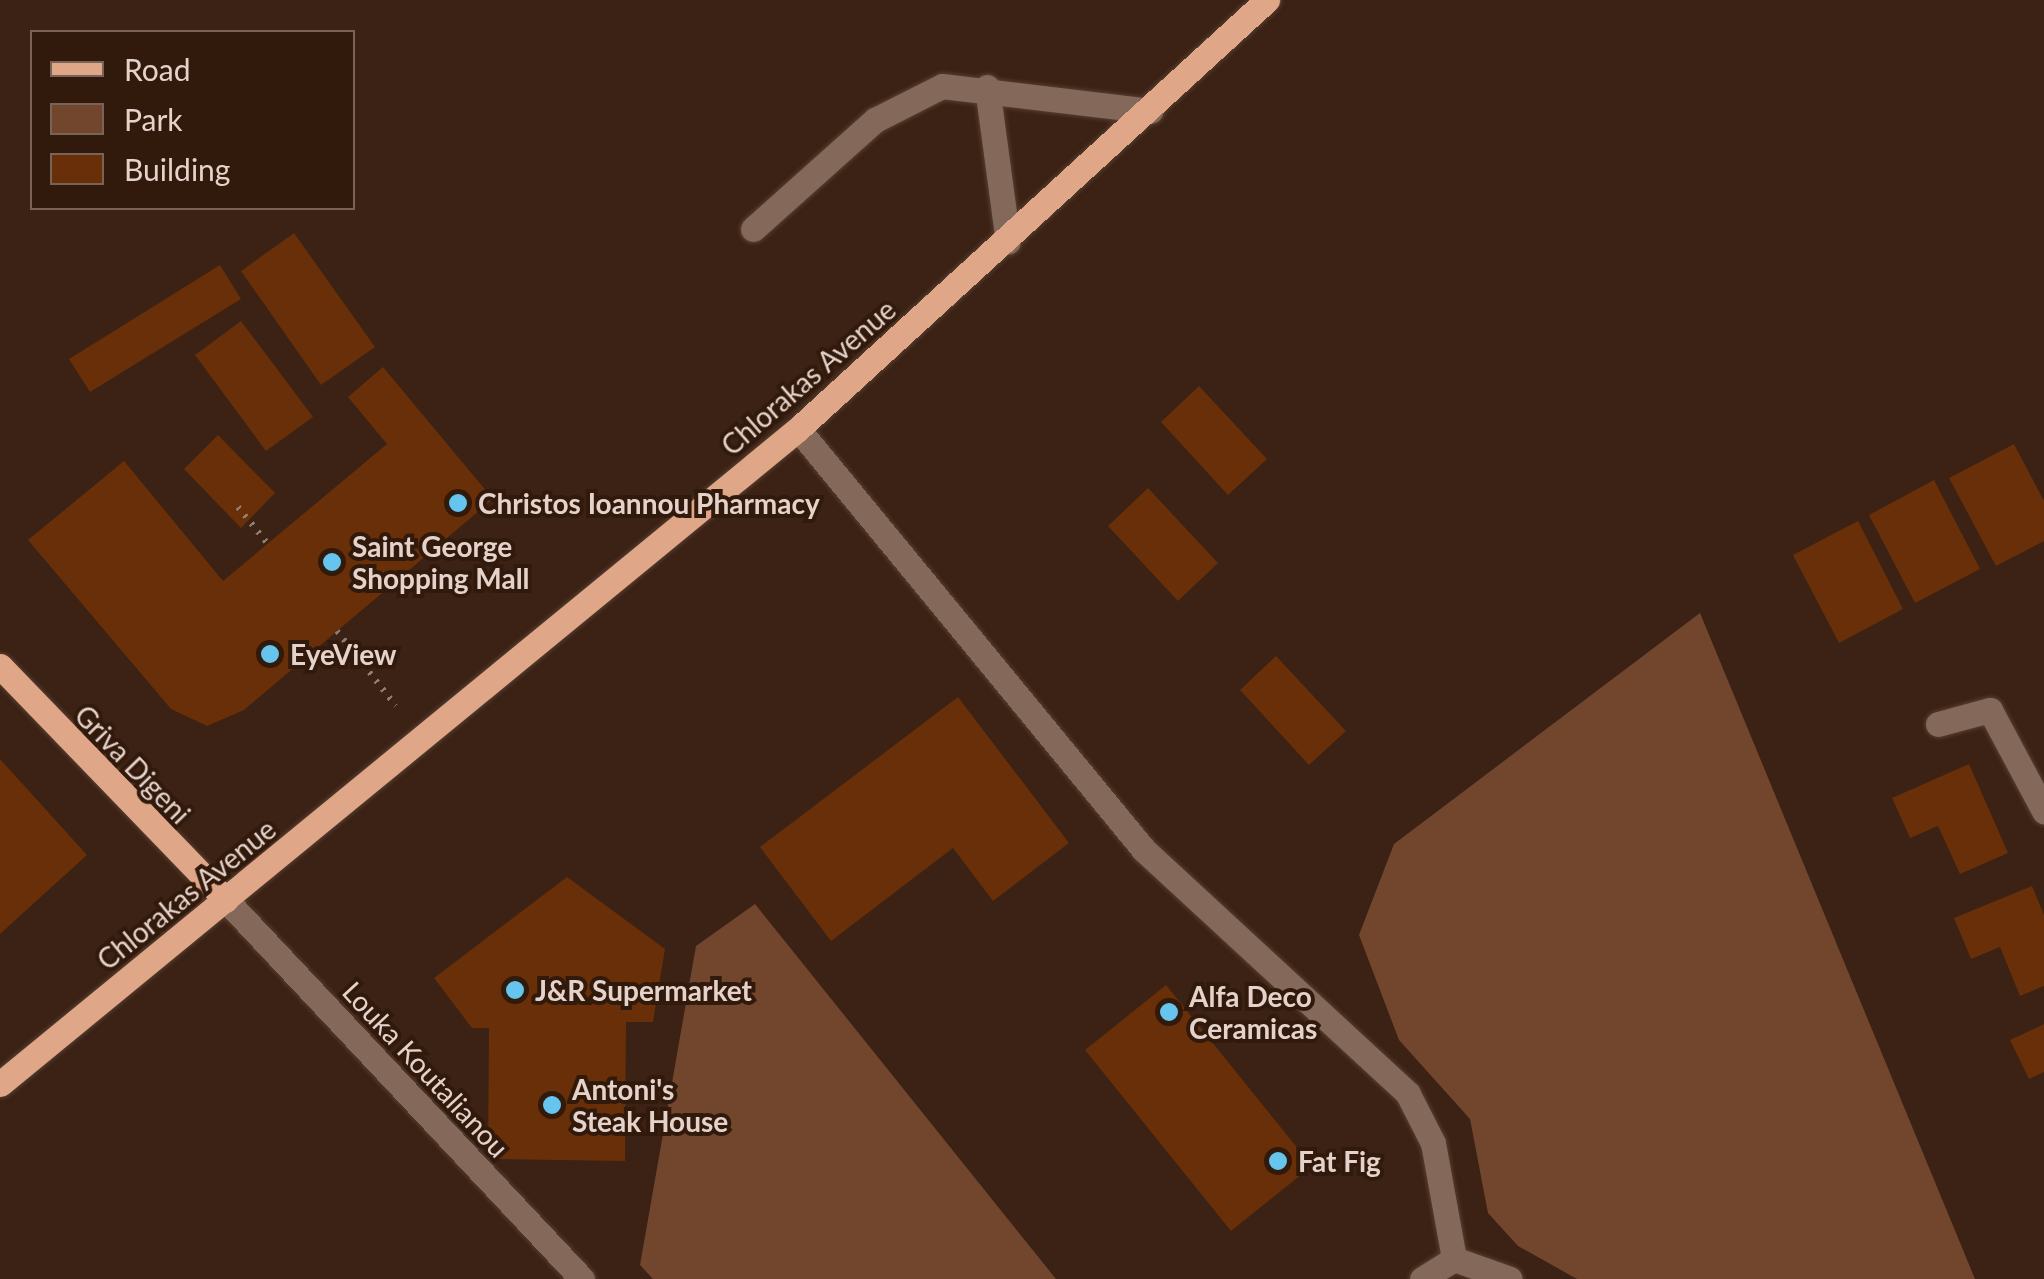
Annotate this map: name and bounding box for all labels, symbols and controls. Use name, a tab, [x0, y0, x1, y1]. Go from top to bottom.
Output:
legend	[30, 30, 355, 210]
text: Road	[124, 51, 191, 87]
text: Park	[124, 101, 183, 137]
text: Building	[124, 151, 230, 187]
street label: Chlorakas Avenue	[714, 292, 902, 462]
place label: Christos Ioannou Pharmacy	[478, 486, 820, 520]
marker: Christos Ioannou Pharmacy	[447, 492, 469, 514]
place label: Saint George Shopping Mall	[352, 529, 530, 595]
marker: Saint George Shopping Mall	[321, 551, 343, 573]
place label: EyeView	[290, 637, 396, 671]
marker: EyeView	[259, 643, 281, 665]
street label: Griva Digeni	[68, 698, 198, 830]
street label: Chlorakas Avenue	[90, 811, 282, 977]
place label: J&R Supermarket	[535, 973, 752, 1007]
street label: Louka Koutalianou	[336, 974, 516, 1164]
marker: J&R Supermarket	[504, 979, 526, 1001]
place label: Alfa Deco Ceramicas	[1189, 979, 1317, 1045]
marker: Alfa Deco Ceramicas	[1158, 1001, 1180, 1023]
place label: Antoni's Steak House	[572, 1072, 728, 1138]
marker: Antoni's Steak House	[541, 1094, 563, 1116]
place label: Fat Fig	[1298, 1144, 1381, 1178]
marker: Fat Fig	[1267, 1150, 1289, 1172]

